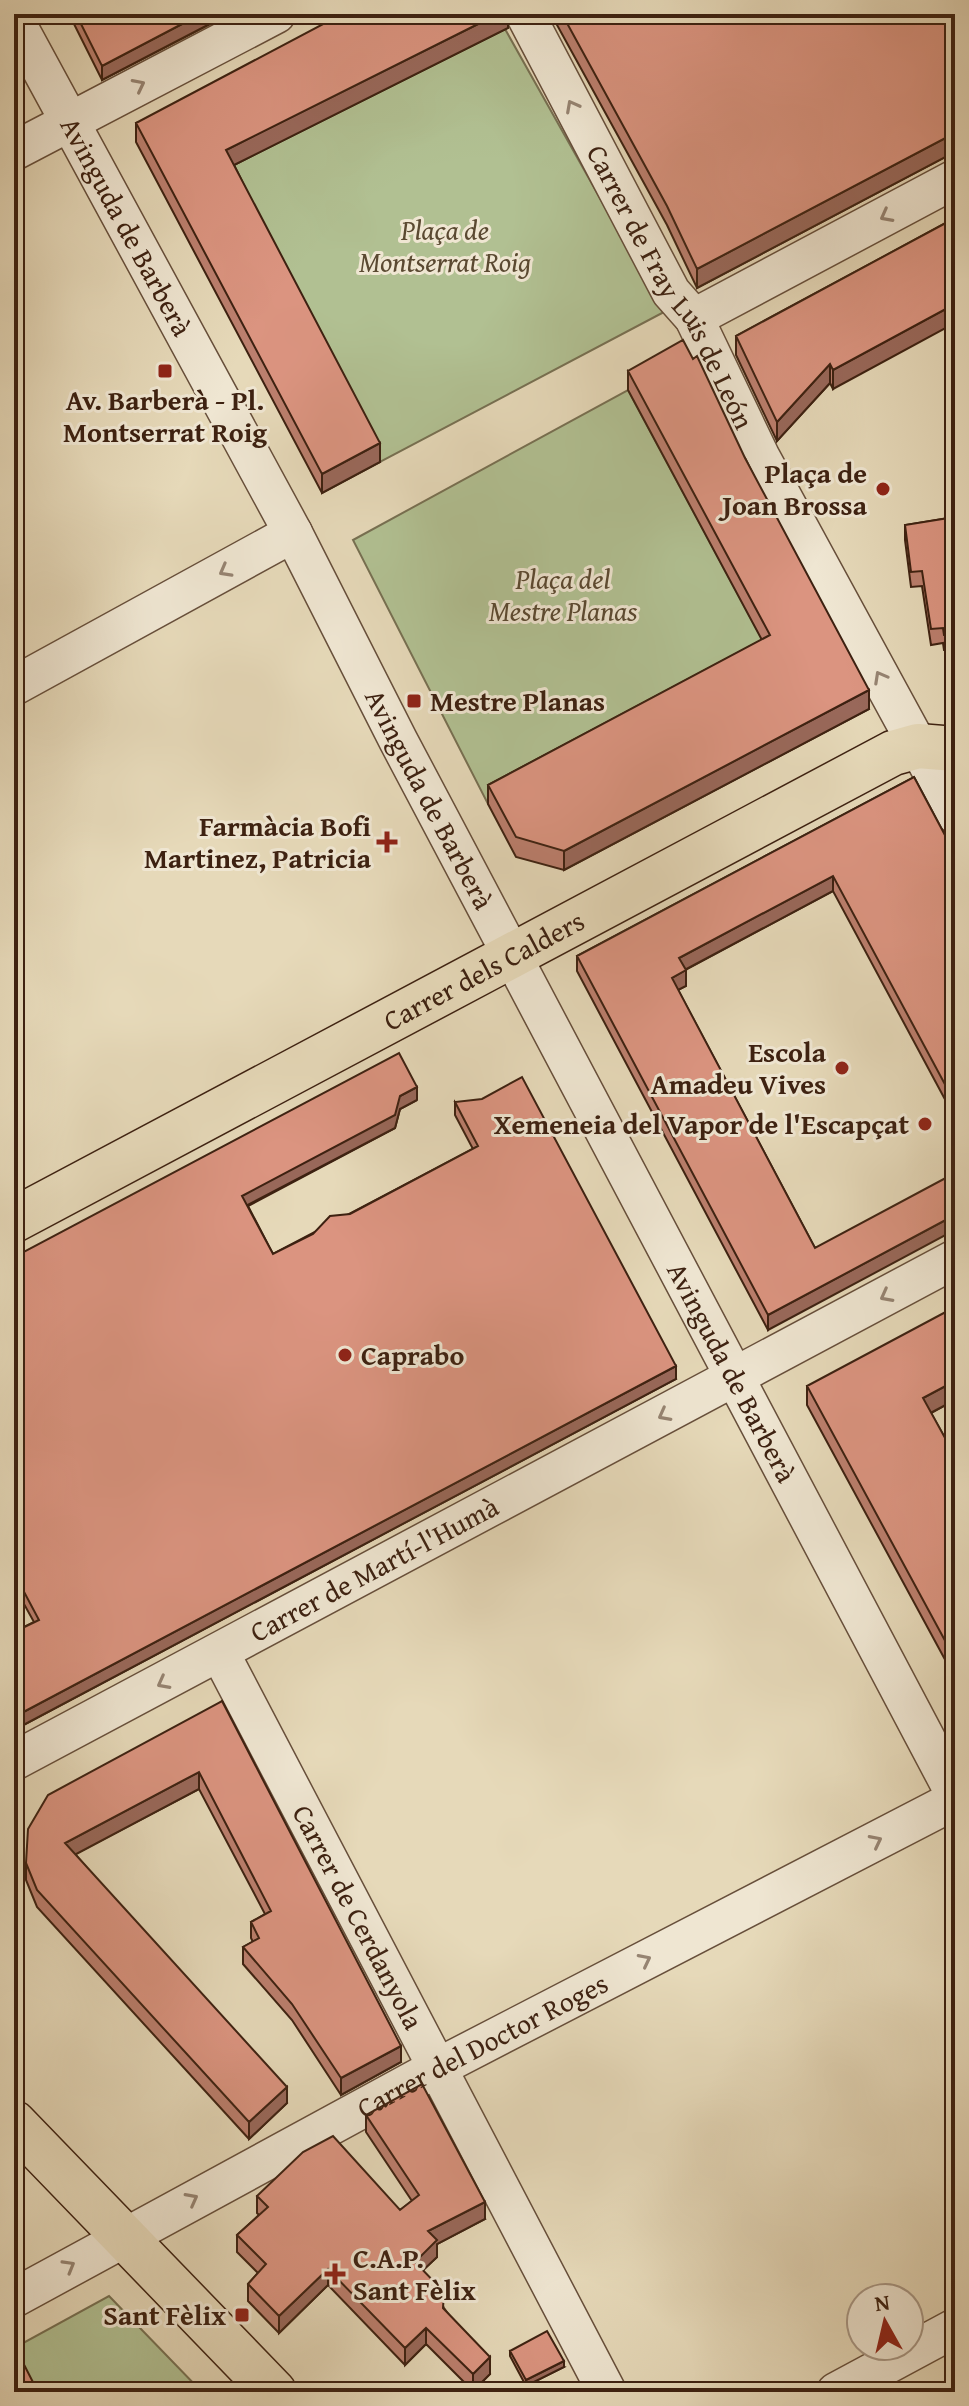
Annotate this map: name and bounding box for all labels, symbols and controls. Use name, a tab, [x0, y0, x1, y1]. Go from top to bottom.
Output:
one-way arrow	[130, 80, 145, 95]
one-way arrow	[566, 100, 582, 114]
street label: Avinguda de Barberà	[51, 109, 204, 344]
street label: Carrer de Fray Luis de León	[577, 137, 765, 436]
one-way arrow	[880, 206, 895, 221]
park label: Plaça de Montserrat Roig	[359, 209, 531, 282]
marker: Av. Barberà - Pl. Montserrat Roig	[156, 362, 174, 380]
place label: Av. Barberà - Pl. Montserrat Roig	[63, 379, 267, 452]
place label: Plaça de Joan Brossa	[718, 452, 868, 525]
marker: Plaça de Joan Brossa	[874, 480, 892, 498]
park label: Plaça del Mestre Planas	[489, 558, 637, 631]
one-way arrow	[218, 561, 233, 576]
one-way arrow	[875, 671, 890, 686]
place label: Mestre Planas	[430, 680, 605, 721]
street label: Avinguda de Barberà	[355, 682, 505, 917]
marker: Mestre Planas	[405, 692, 423, 710]
place label: Farmàcia Bofi Martinez, Patricia	[144, 805, 372, 878]
marker: Farmàcia Bofi Martinez, Patricia	[378, 833, 396, 851]
street label: Carrer dels Calders	[376, 900, 591, 1040]
place label: Escola Amadeu Vives	[651, 1031, 827, 1104]
marker: Escola Amadeu Vives	[833, 1059, 851, 1077]
place label: Xemeneia del Vapor de l'Escapçat	[494, 1103, 909, 1144]
marker: Xemeneia del Vapor de l'Escapçat	[916, 1115, 934, 1133]
street label: Avinguda de Barberà	[657, 1255, 808, 1490]
one-way arrow	[880, 1286, 895, 1301]
place label: Caprabo	[361, 1334, 464, 1375]
marker: Caprabo	[336, 1346, 354, 1364]
one-way arrow	[658, 1405, 673, 1420]
street label: Carrer de Martí-l'Humà	[242, 1485, 506, 1652]
one-way arrow	[157, 1673, 172, 1688]
street label: Carrer de Cerdanyola	[283, 1797, 435, 2037]
one-way arrow	[868, 1835, 883, 1851]
one-way arrow	[637, 1955, 652, 1970]
street label: Carrer del Doctor Roges	[349, 1962, 615, 2128]
one-way arrow	[184, 2193, 199, 2208]
place label: C.A.P. Sant Fèlix	[353, 2237, 476, 2310]
one-way arrow	[61, 2261, 75, 2276]
marker: C.A.P. Sant Fèlix	[324, 2263, 346, 2285]
north arrow	[845, 2282, 925, 2362]
text: N	[873, 2285, 892, 2319]
place label: Sant Fèlix	[103, 2294, 226, 2335]
marker: Sant Fèlix	[233, 2306, 251, 2324]

